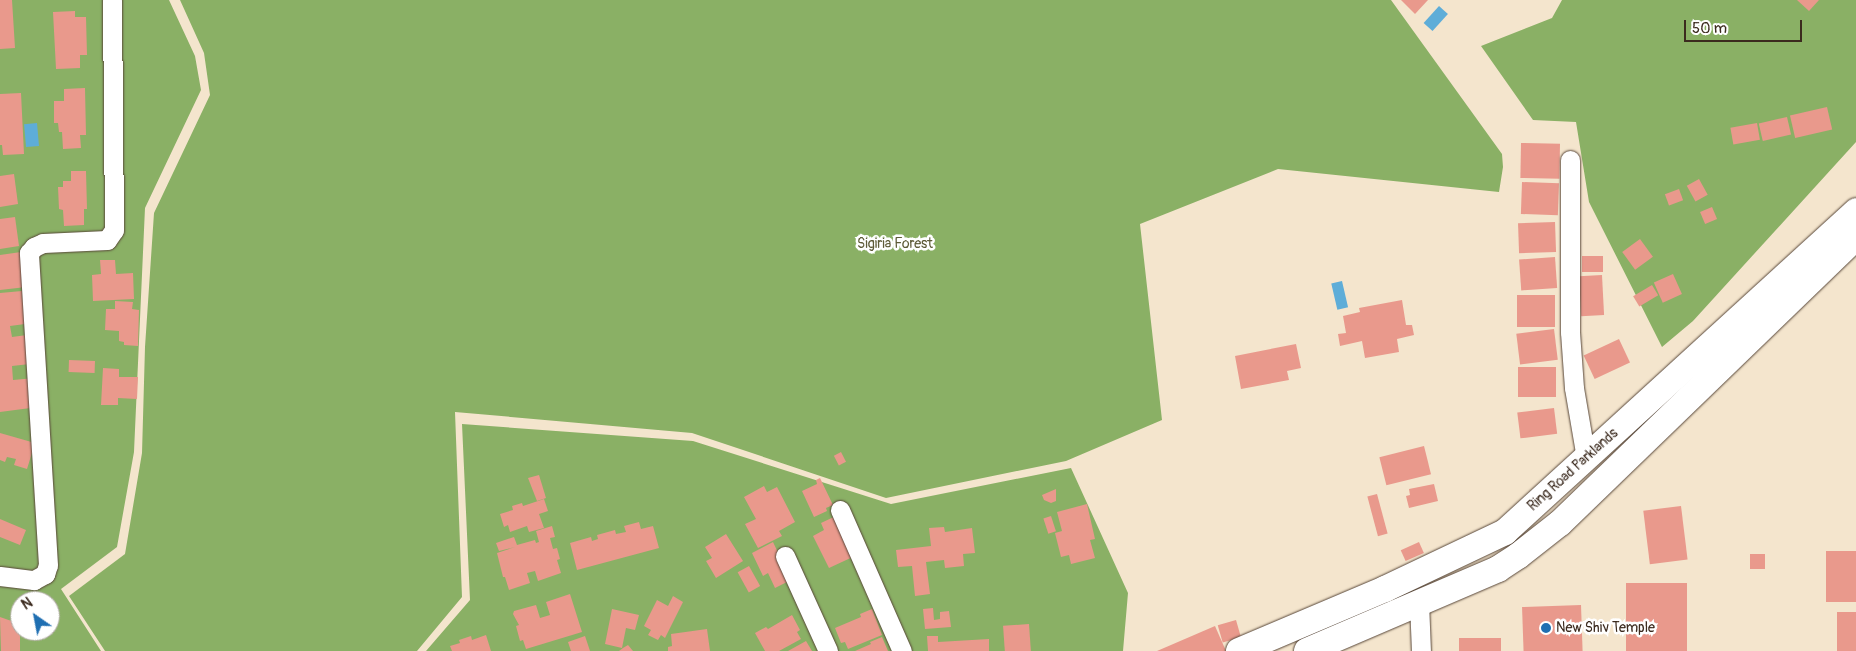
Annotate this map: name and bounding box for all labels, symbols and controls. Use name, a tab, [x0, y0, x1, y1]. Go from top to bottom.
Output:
scale bar	[1686, 10, 1804, 42]
text: 50 m	[1692, 19, 1727, 38]
park label: Sigiria Forest	[857, 236, 933, 252]
street label: Ring Road Parklands	[1524, 425, 1622, 515]
north arrow	[10, 591, 60, 641]
text: N	[19, 594, 36, 614]
place label: New Shiv Temple	[1556, 620, 1655, 636]
marker: New Shiv Temple	[1540, 622, 1552, 634]

